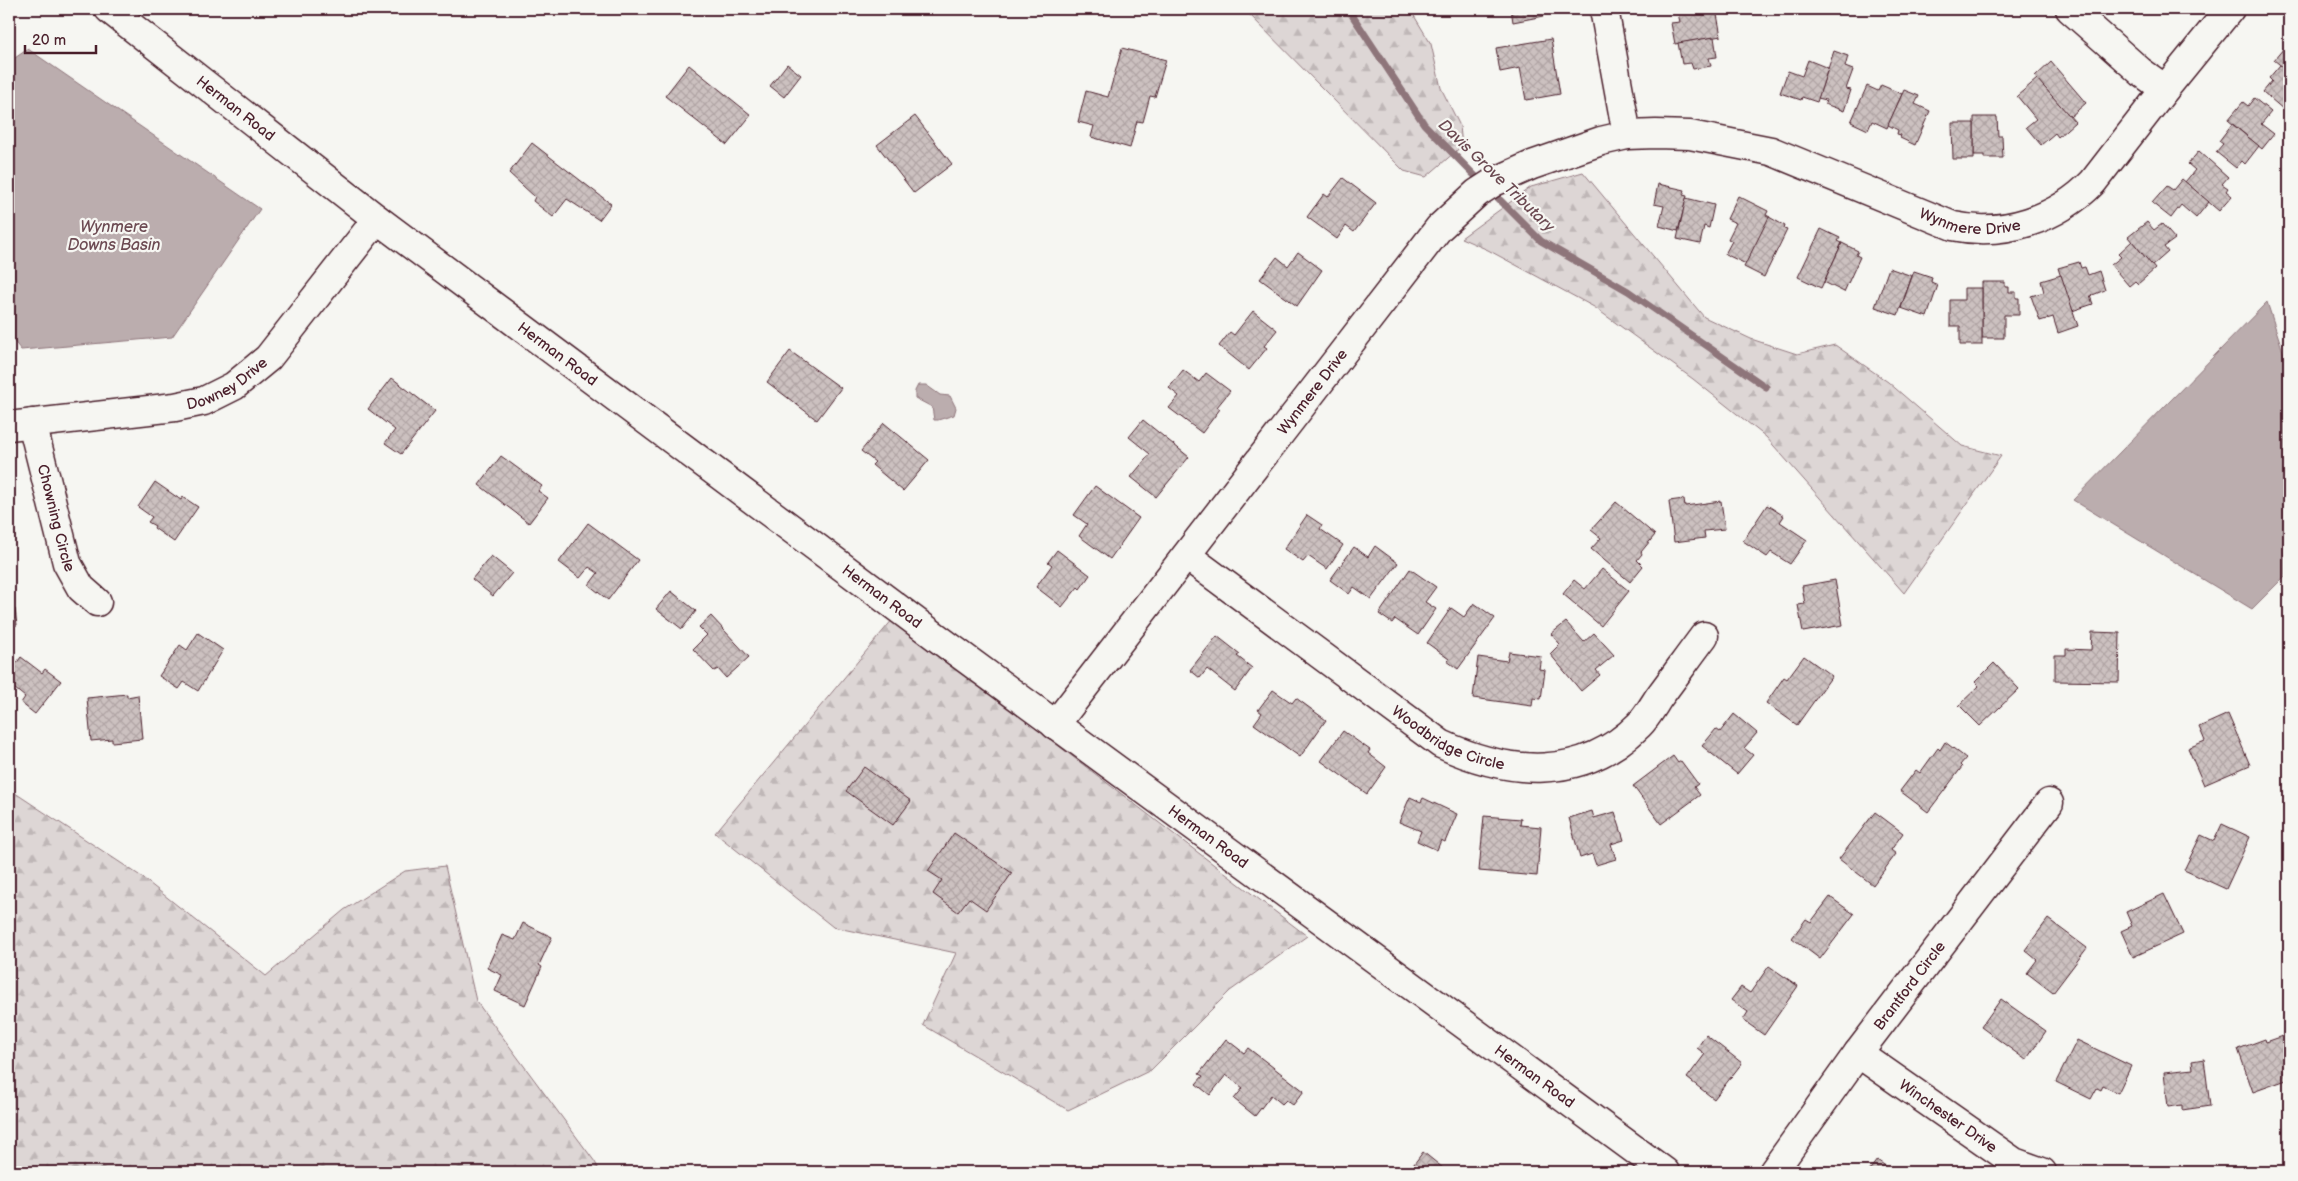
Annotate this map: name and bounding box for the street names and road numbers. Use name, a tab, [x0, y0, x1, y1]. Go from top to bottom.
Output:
street label: Herman Road	[192, 72, 279, 145]
street label: Wynmere Drive	[1917, 204, 2023, 239]
street label: Herman Road	[514, 318, 601, 390]
street label: Wynmere Drive	[1273, 345, 1352, 439]
street label: Downey Drive	[185, 353, 271, 414]
street label: Chowning Circle	[33, 462, 80, 575]
street label: Herman Road	[838, 560, 926, 633]
street label: Woodbridge Circle	[1388, 701, 1506, 774]
street label: Herman Road	[1164, 801, 1252, 872]
street label: Brantford Circle	[1869, 937, 1949, 1034]
street label: Herman Road	[1491, 1041, 1579, 1112]
street label: Winchester Drive	[1895, 1075, 2001, 1157]

